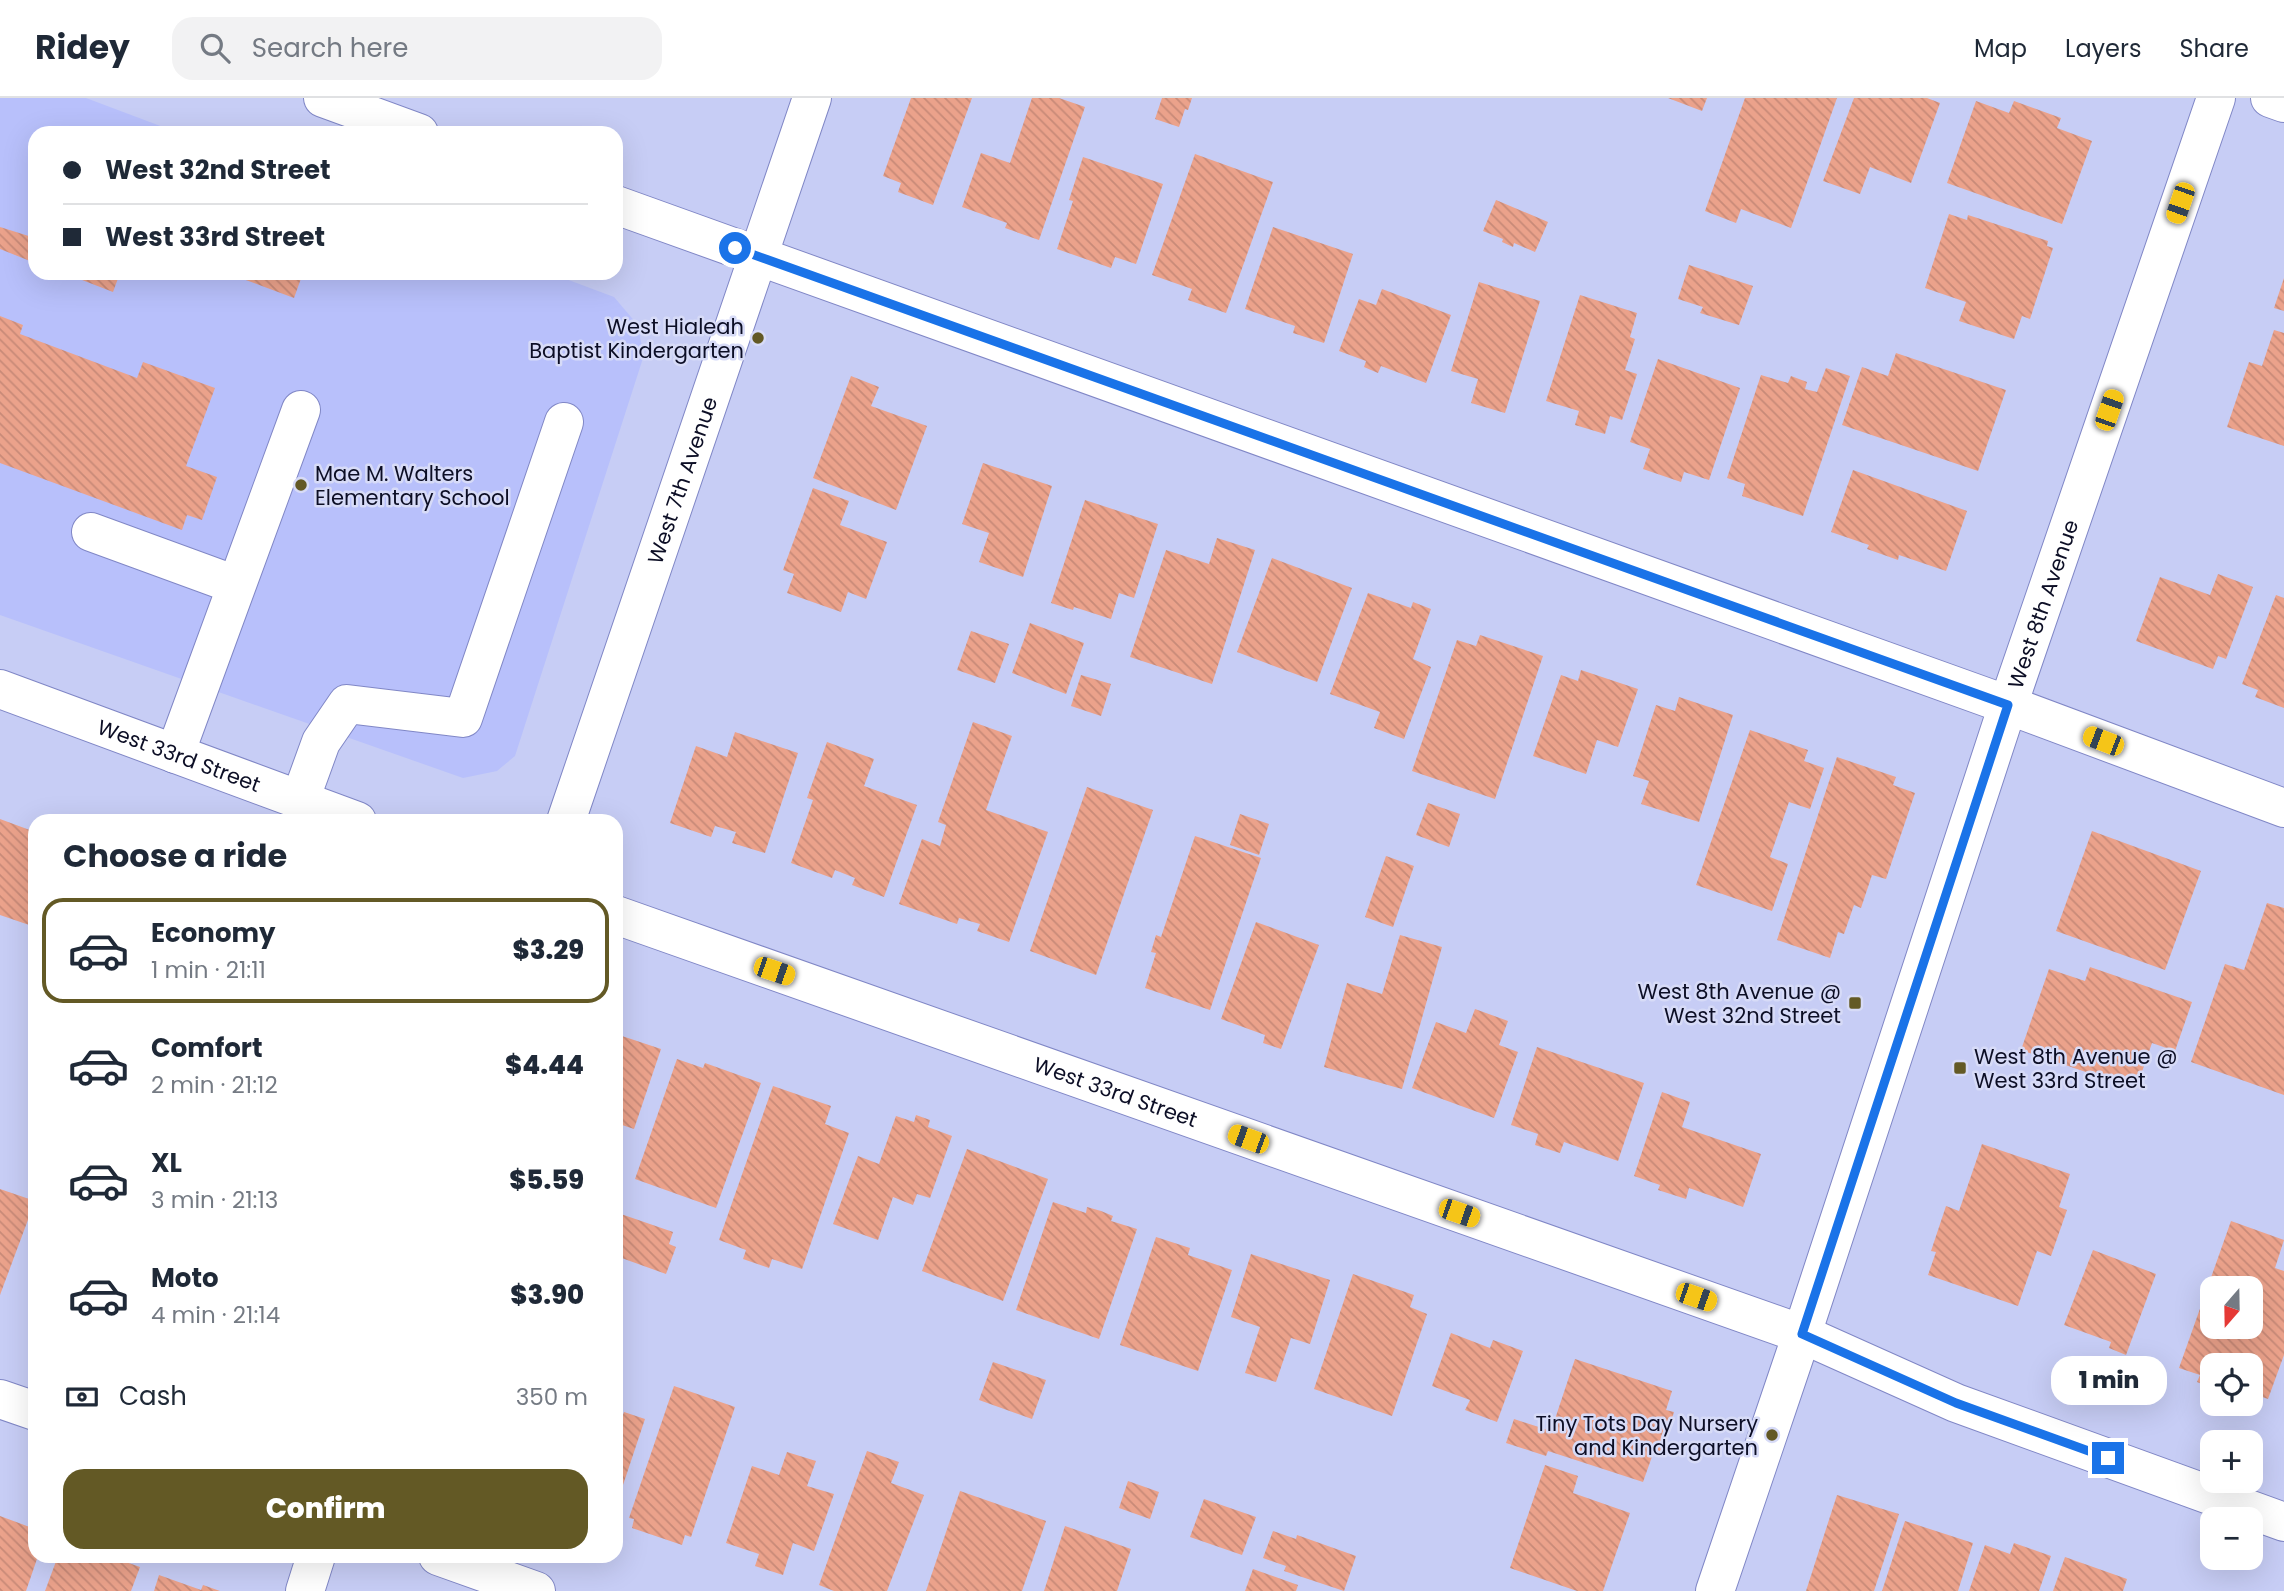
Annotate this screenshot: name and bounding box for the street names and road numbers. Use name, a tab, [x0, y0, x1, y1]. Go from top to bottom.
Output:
street label: West 7th Avenue	[640, 393, 724, 568]
street label: West 8th Avenue	[2000, 516, 2085, 692]
street label: West 33rd Street	[94, 712, 265, 799]
street label: West 33rd Street	[1030, 1049, 1202, 1134]

